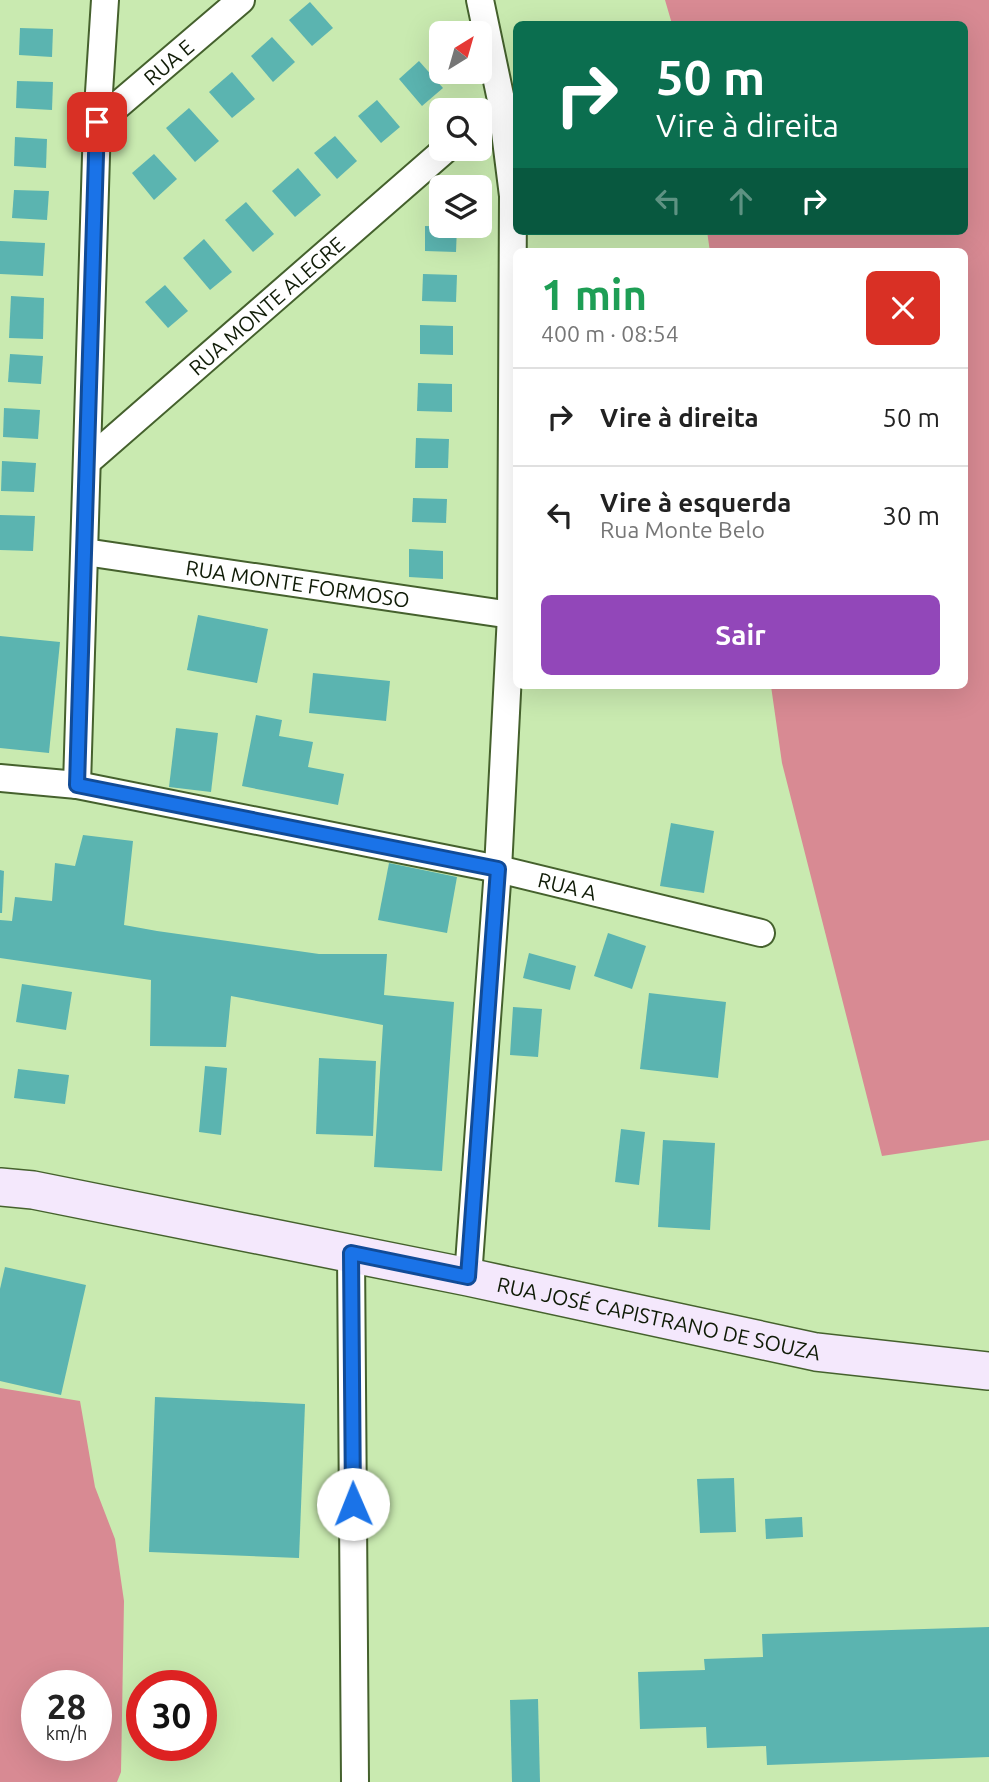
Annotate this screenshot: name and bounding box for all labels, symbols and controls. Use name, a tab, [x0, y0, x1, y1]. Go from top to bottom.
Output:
north arrow	[429, 21, 492, 84]
map controls	[429, 21, 492, 238]
street label: RUA E	[139, 34, 198, 90]
icon: right	[541, 49, 632, 140]
text: 50 m	[656, 49, 765, 104]
pin	[67, 92, 127, 152]
button: search	[429, 98, 492, 161]
icon: arrive	[78, 103, 116, 141]
text: Vire à direita	[656, 107, 839, 143]
button: layers	[429, 175, 492, 238]
icon: left	[649, 182, 687, 220]
icon: ahead	[722, 182, 760, 220]
icon: right	[795, 182, 833, 220]
street label: RUA MONTE ALEGRE	[184, 231, 349, 380]
text: 1 min	[541, 271, 647, 318]
button: close	[866, 271, 940, 345]
text: 400 m · 08:54	[541, 321, 679, 346]
icon: right	[541, 398, 579, 436]
text: Vire à direita	[600, 403, 759, 432]
text: 50 m	[882, 403, 940, 432]
text: Vire à esquerda	[600, 488, 791, 517]
icon: left	[541, 496, 579, 534]
text: 30 m	[882, 501, 940, 530]
text: Rua Monte Belo	[600, 517, 765, 542]
street label: RUA MONTE FORMOSO	[184, 555, 411, 612]
button: Sair	[541, 595, 940, 675]
street label: RUA A	[536, 867, 599, 905]
street label: RUA JOSÉ CAPISTRANO DE SOUZA	[495, 1272, 823, 1365]
position arrow	[316, 1467, 390, 1541]
speed limit sign: 30	[126, 1670, 217, 1761]
text: 28	[47, 1686, 86, 1726]
text: km/h	[46, 1723, 87, 1743]

